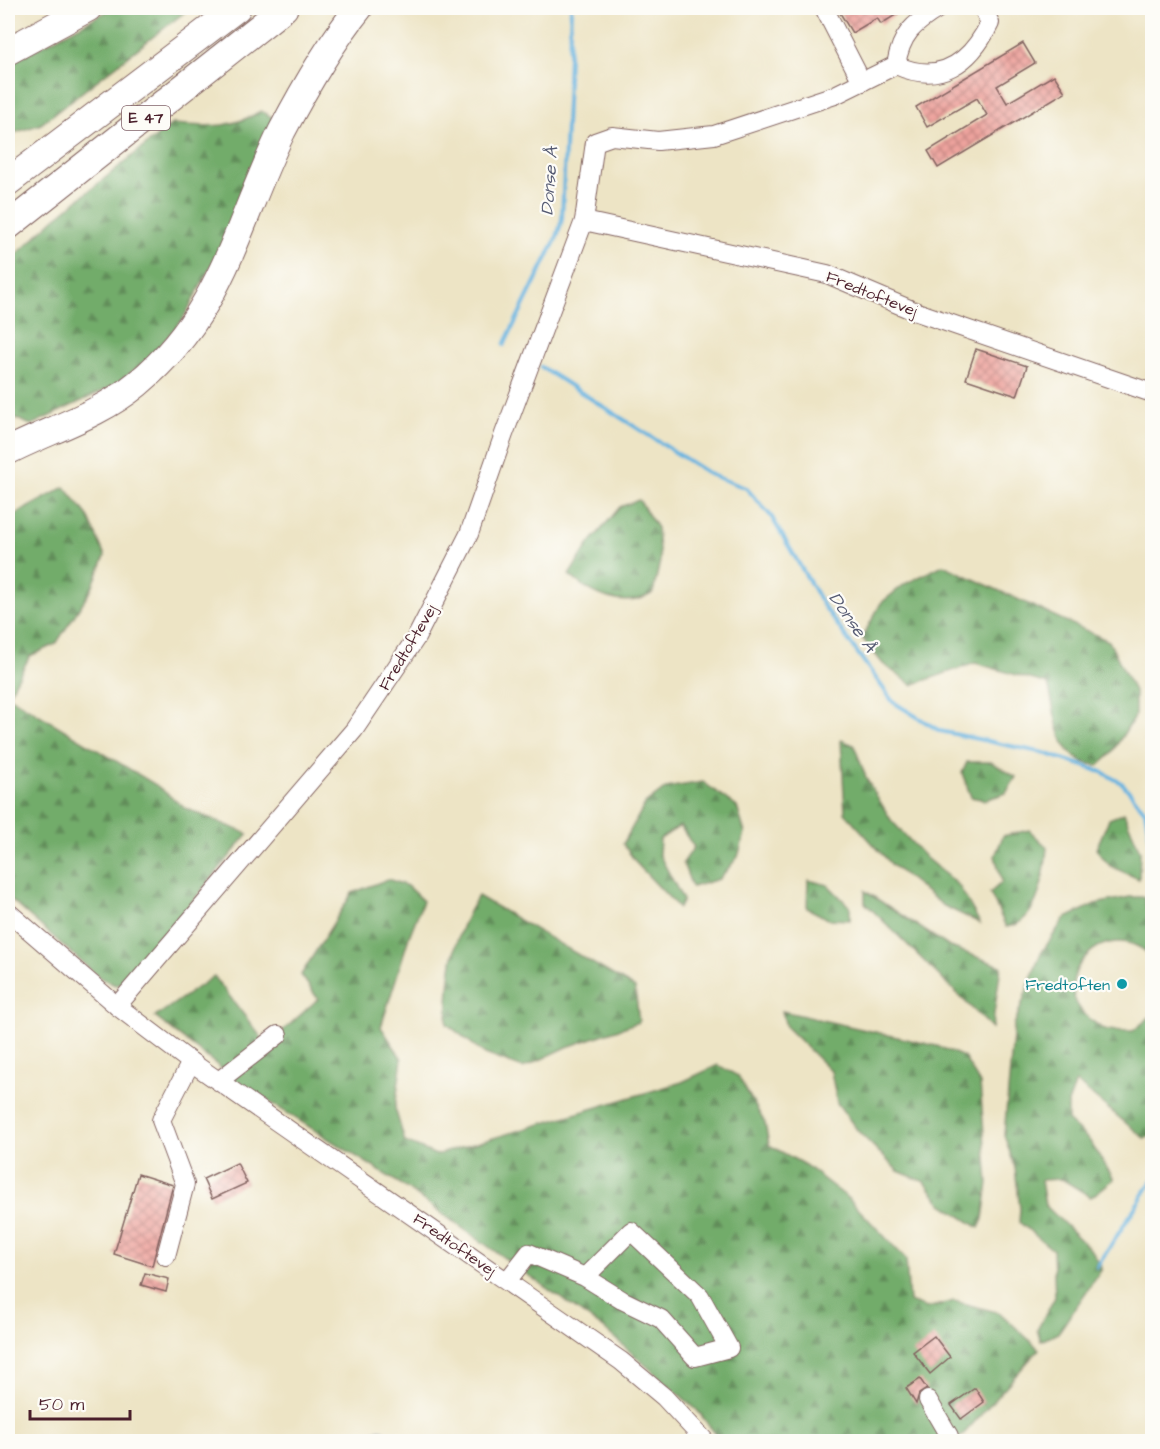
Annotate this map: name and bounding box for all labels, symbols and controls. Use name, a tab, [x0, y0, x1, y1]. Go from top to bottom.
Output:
road number: E 47	[122, 106, 170, 130]
water label: Donse Å	[535, 145, 564, 216]
street label: Fredtoftevej	[823, 266, 921, 322]
water label: Donse Å	[823, 587, 883, 659]
street label: Fredtoftevej	[374, 600, 442, 695]
place label: Fredtoften	[1025, 974, 1110, 996]
marker: Fredtoften	[1115, 977, 1129, 991]
street label: Fredtoftevej	[409, 1208, 500, 1282]
scale bar	[30, 1383, 130, 1421]
text: 50 m	[39, 1392, 84, 1417]

